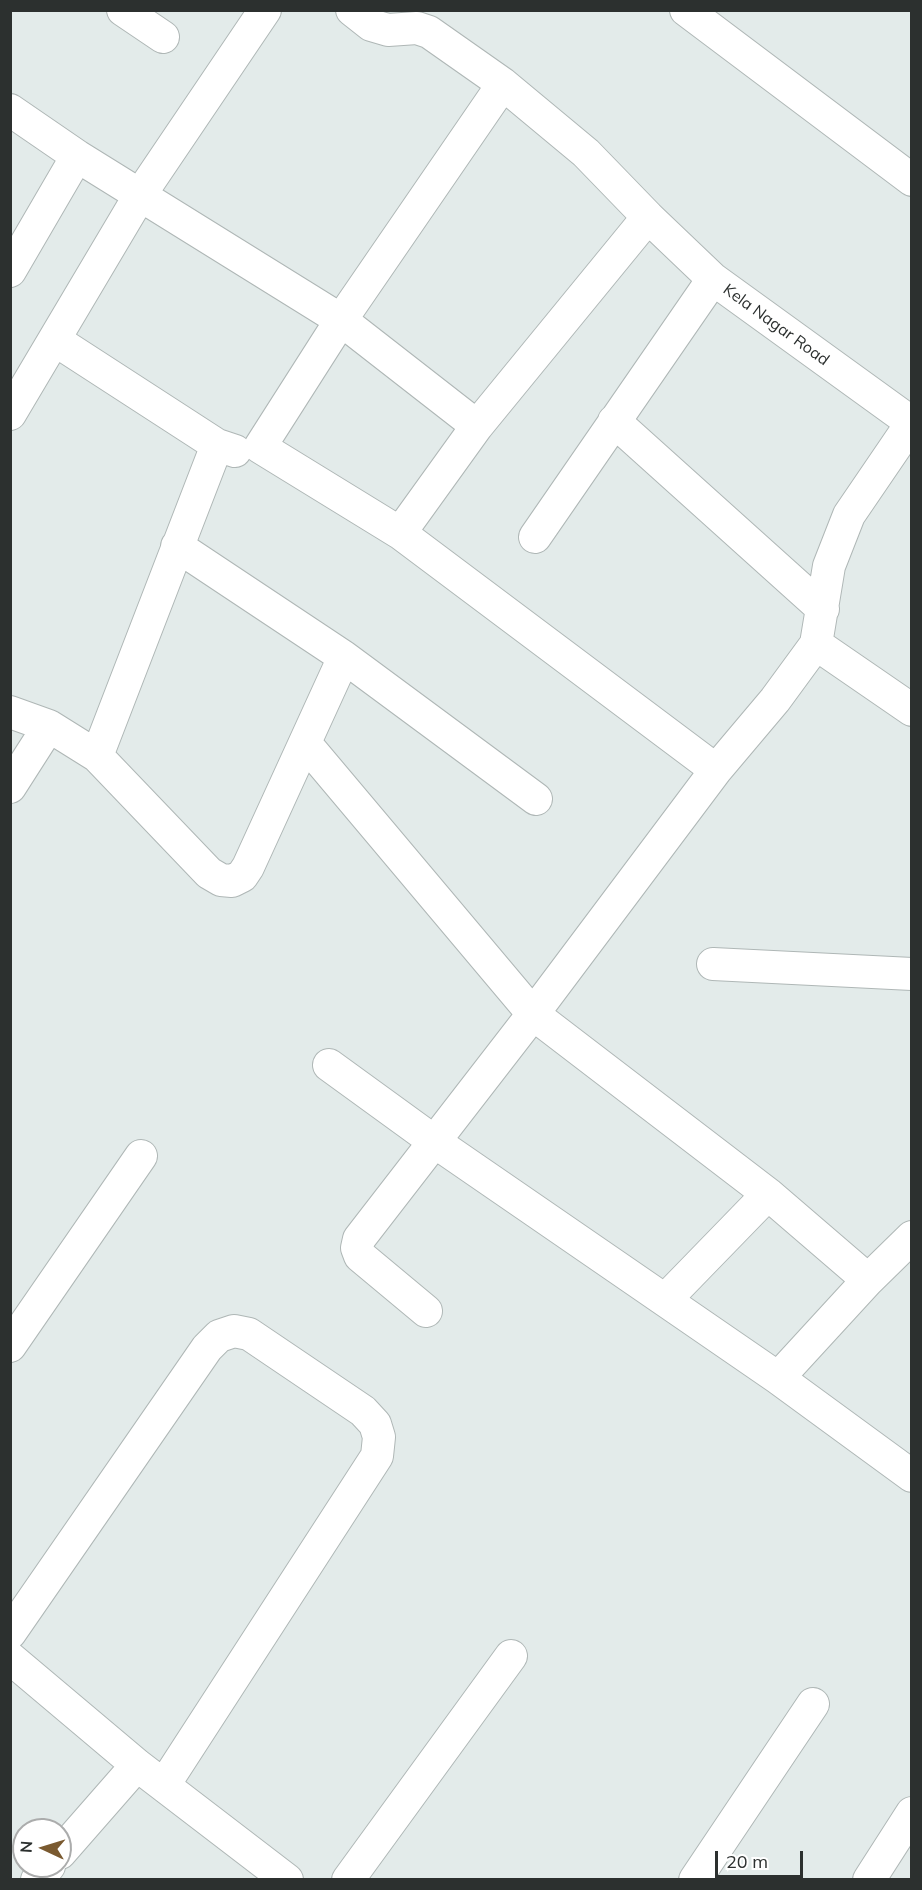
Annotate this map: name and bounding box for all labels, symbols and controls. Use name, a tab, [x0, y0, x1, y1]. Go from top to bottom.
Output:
street label: Kela Nagar Road	[719, 280, 833, 370]
north arrow	[12, 1818, 72, 1878]
scale bar	[718, 1839, 806, 1877]
text: N	[16, 1840, 36, 1854]
text: 20 m	[726, 1850, 768, 1873]

